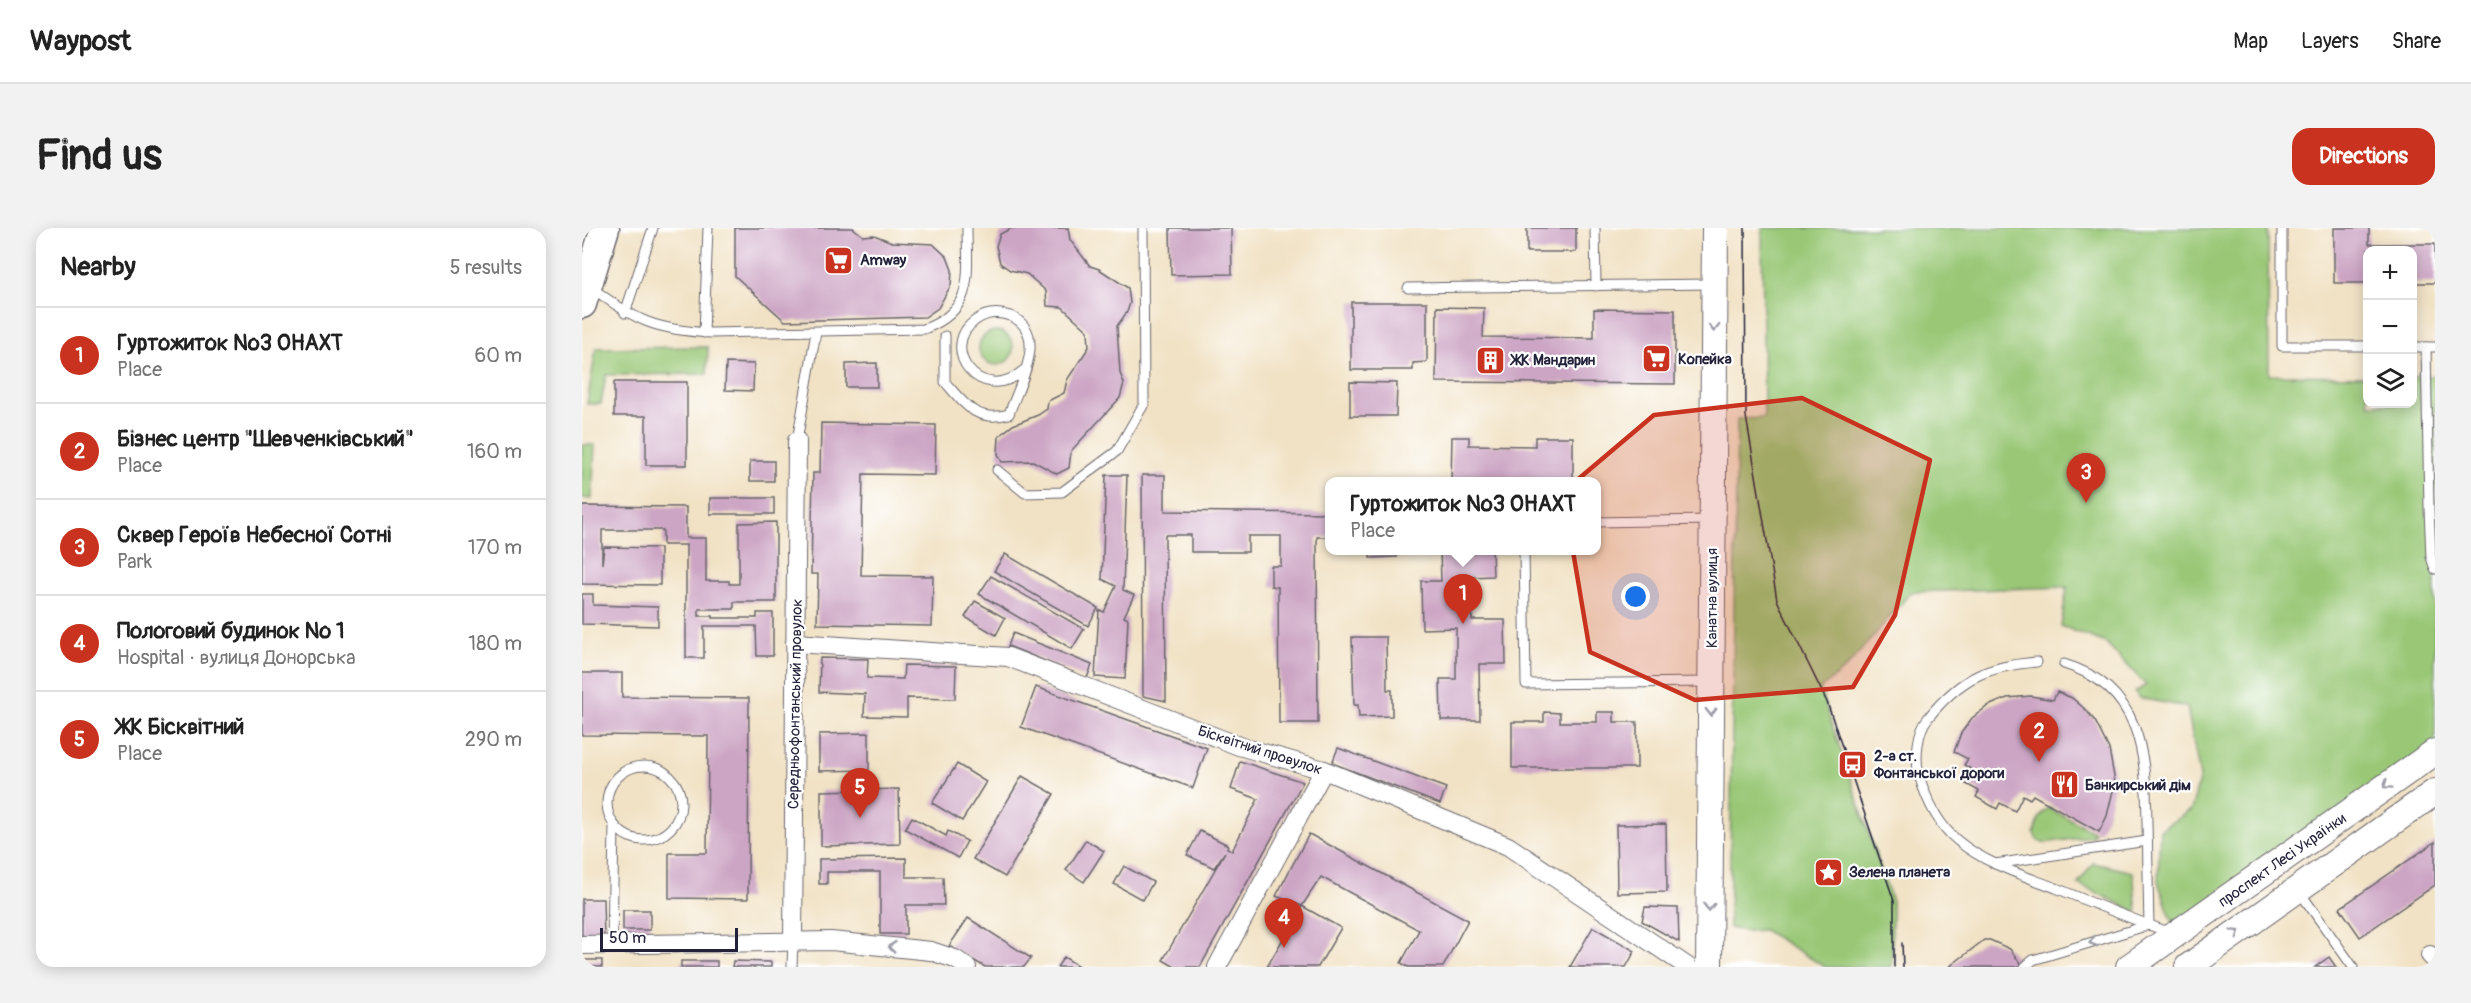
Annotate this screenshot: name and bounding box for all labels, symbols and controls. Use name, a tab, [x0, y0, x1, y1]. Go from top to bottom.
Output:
text: Waypost	[30, 24, 131, 59]
text: Map	[2233, 28, 2268, 55]
text: Layers	[2301, 28, 2359, 55]
text: Share	[2392, 28, 2441, 55]
button: Directions	[2292, 128, 2435, 185]
text: Find us	[36, 130, 162, 182]
supermarket icon: Amway	[823, 244, 855, 276]
map controls	[2363, 246, 2417, 408]
button: +	[2363, 246, 2417, 300]
text: Nearby	[60, 251, 136, 283]
place label: Amway	[860, 251, 907, 270]
text: 5 results	[450, 255, 522, 280]
button: −	[2363, 300, 2417, 354]
one-way arrow	[1708, 324, 1720, 333]
text: Гуртожиток №3 ОНАХТ	[117, 329, 343, 357]
text: 1	[76, 343, 83, 368]
text: 60 m	[475, 343, 522, 368]
supermarket icon: Копейка	[1641, 343, 1673, 375]
building icon: ЖК Мандарин	[1475, 344, 1507, 376]
place label: Копейка	[1678, 350, 1732, 369]
place label: ЖК Мандарин	[1509, 351, 1596, 370]
button: layers	[2363, 354, 2417, 408]
text: Place	[117, 357, 162, 382]
text: Бізнес центр "Шевченківський"	[117, 425, 414, 453]
text: 2	[74, 439, 85, 464]
text: 160 m	[467, 439, 522, 464]
text: Place	[117, 453, 162, 478]
pin: 3	[2066, 454, 2106, 503]
popup	[1325, 477, 1601, 555]
text: Гуртожиток №3 ОНАХТ	[1350, 490, 1576, 518]
text: Place	[1350, 518, 1395, 543]
text: Сквер Героїв Небесної Сотні	[117, 521, 391, 549]
text: 3	[74, 535, 85, 560]
text: 170 m	[468, 535, 522, 560]
street label: Канатна вулиця	[1703, 548, 1722, 648]
text: Park	[117, 549, 152, 574]
pin: 1	[1444, 574, 1482, 624]
your location	[1621, 582, 1650, 611]
street label: Середньофонтанський провулок	[784, 598, 807, 809]
text: Пологовий будинок № 1	[117, 617, 345, 645]
text: 4	[74, 631, 85, 656]
text: 180 m	[468, 631, 522, 656]
text: Hospital · вулиця Донорська	[117, 645, 356, 670]
one-way arrow	[1705, 708, 1717, 717]
pin: 2	[2020, 712, 2058, 762]
text: ЖК Бісквітний	[117, 713, 244, 741]
street label: Бісквітний провулок	[1195, 721, 1325, 780]
text: 5	[74, 727, 85, 752]
text: 290 m	[465, 727, 522, 752]
text: Place	[117, 741, 162, 766]
place label: 2-а ст. Фонтанської дороги	[1873, 747, 2005, 783]
bus stop icon: 2-а ст. Фонтанської дороги	[1837, 749, 1869, 781]
pin: 5	[840, 768, 880, 818]
restaurant icon: Банкирський дім	[2048, 769, 2080, 801]
place label: Банкирський дім	[2085, 776, 2191, 795]
one-way arrow	[2383, 778, 2394, 789]
street label: проспект Лесі Українки	[2215, 809, 2350, 912]
place icon: Зелена планета	[1812, 856, 1844, 888]
place label: Зелена планета	[1849, 863, 1950, 882]
pin: 4	[1264, 898, 1304, 948]
one-way arrow	[1703, 903, 1715, 912]
scale bar	[600, 925, 738, 952]
text: 50 m	[609, 928, 646, 948]
one-way arrow	[2229, 929, 2240, 940]
one-way arrow	[2088, 935, 2099, 947]
one-way arrow	[887, 941, 897, 954]

